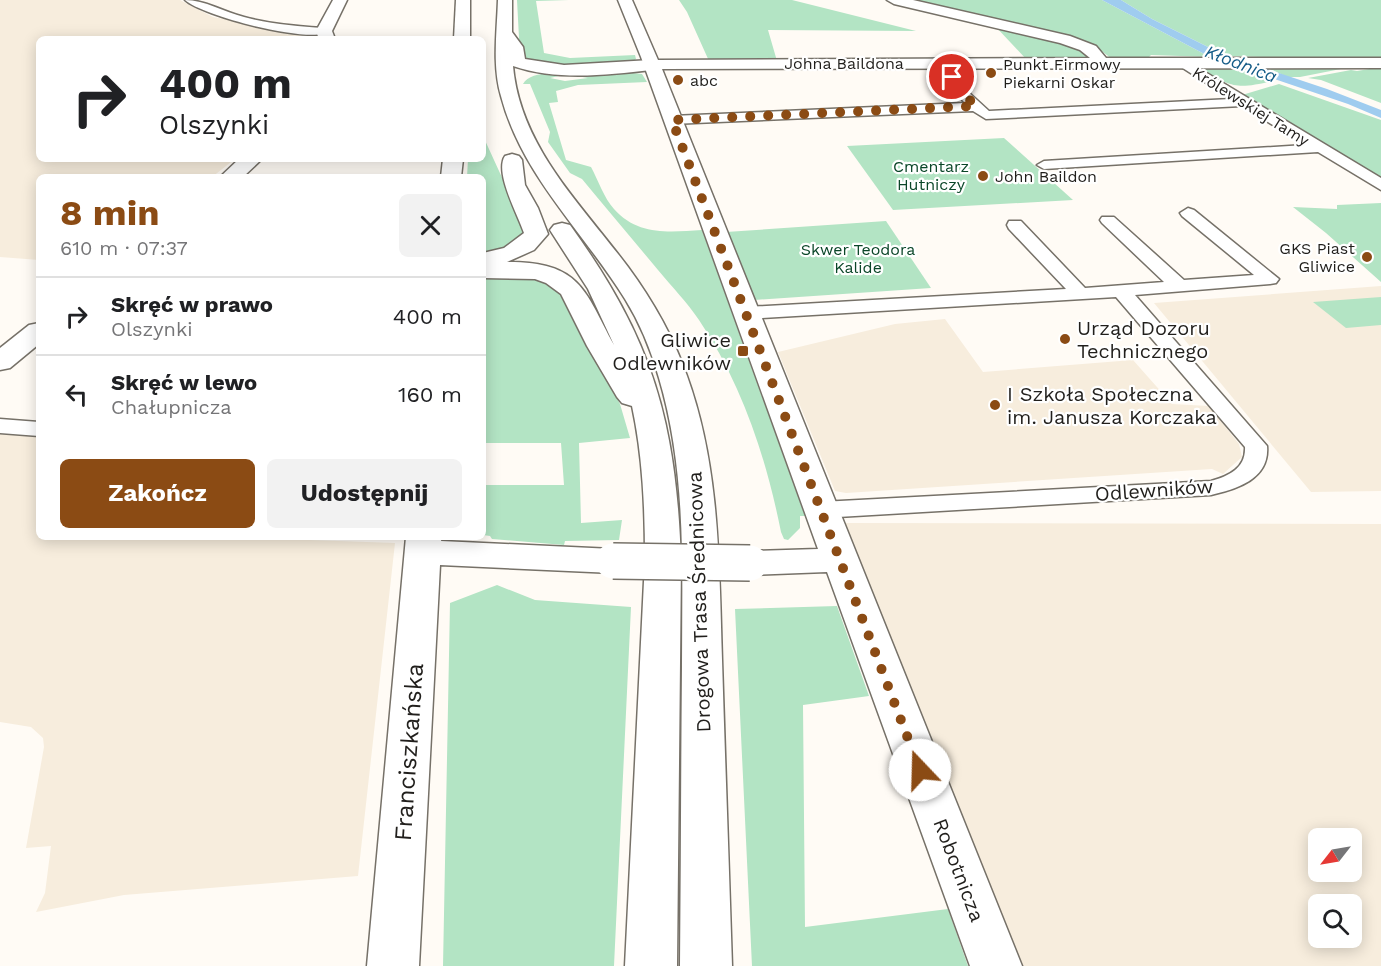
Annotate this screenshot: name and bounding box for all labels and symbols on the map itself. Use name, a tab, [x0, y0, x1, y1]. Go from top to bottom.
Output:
water label: Kłodnica	[1202, 40, 1280, 87]
pin	[926, 51, 977, 102]
street label: Johna Baildona	[784, 54, 904, 73]
place label: Punkt Firmowy Piekarni Oskar	[1003, 55, 1121, 92]
street label: Królewskiej Tamy	[1189, 63, 1313, 150]
marker: Punkt Firmowy Piekarni Oskar	[984, 66, 998, 80]
place label: abc	[690, 71, 718, 90]
marker: abc	[671, 73, 685, 87]
park label: Cmentarz Hutniczy	[893, 157, 969, 194]
place label: John Baildon	[995, 167, 1097, 186]
marker: John Baildon	[976, 169, 990, 183]
place label: GKS Piast Gliwice	[1279, 239, 1355, 276]
park label: Skwer Teodora Kalide	[801, 240, 915, 277]
marker: GKS Piast Gliwice	[1360, 250, 1374, 264]
place label: Urząd Dozoru Technicznego	[1077, 316, 1210, 363]
place label: Gliwice Odlewników	[612, 328, 731, 375]
marker: Urząd Dozoru Technicznego	[1058, 332, 1072, 346]
marker: Gliwice Odlewników	[736, 344, 750, 358]
place label: I Szkoła Społeczna im. Janusza Korczaka	[1007, 382, 1217, 429]
marker: I Szkoła Społeczna im. Janusza Korczaka	[988, 398, 1002, 412]
street label: Drogowa Trasa Średnicowa	[682, 471, 716, 733]
street label: Odlewników	[1094, 474, 1214, 506]
street label: Franciszkańska	[389, 662, 429, 842]
position arrow	[888, 738, 952, 802]
street label: Robotnicza	[928, 815, 990, 925]
north arrow	[1308, 828, 1362, 882]

